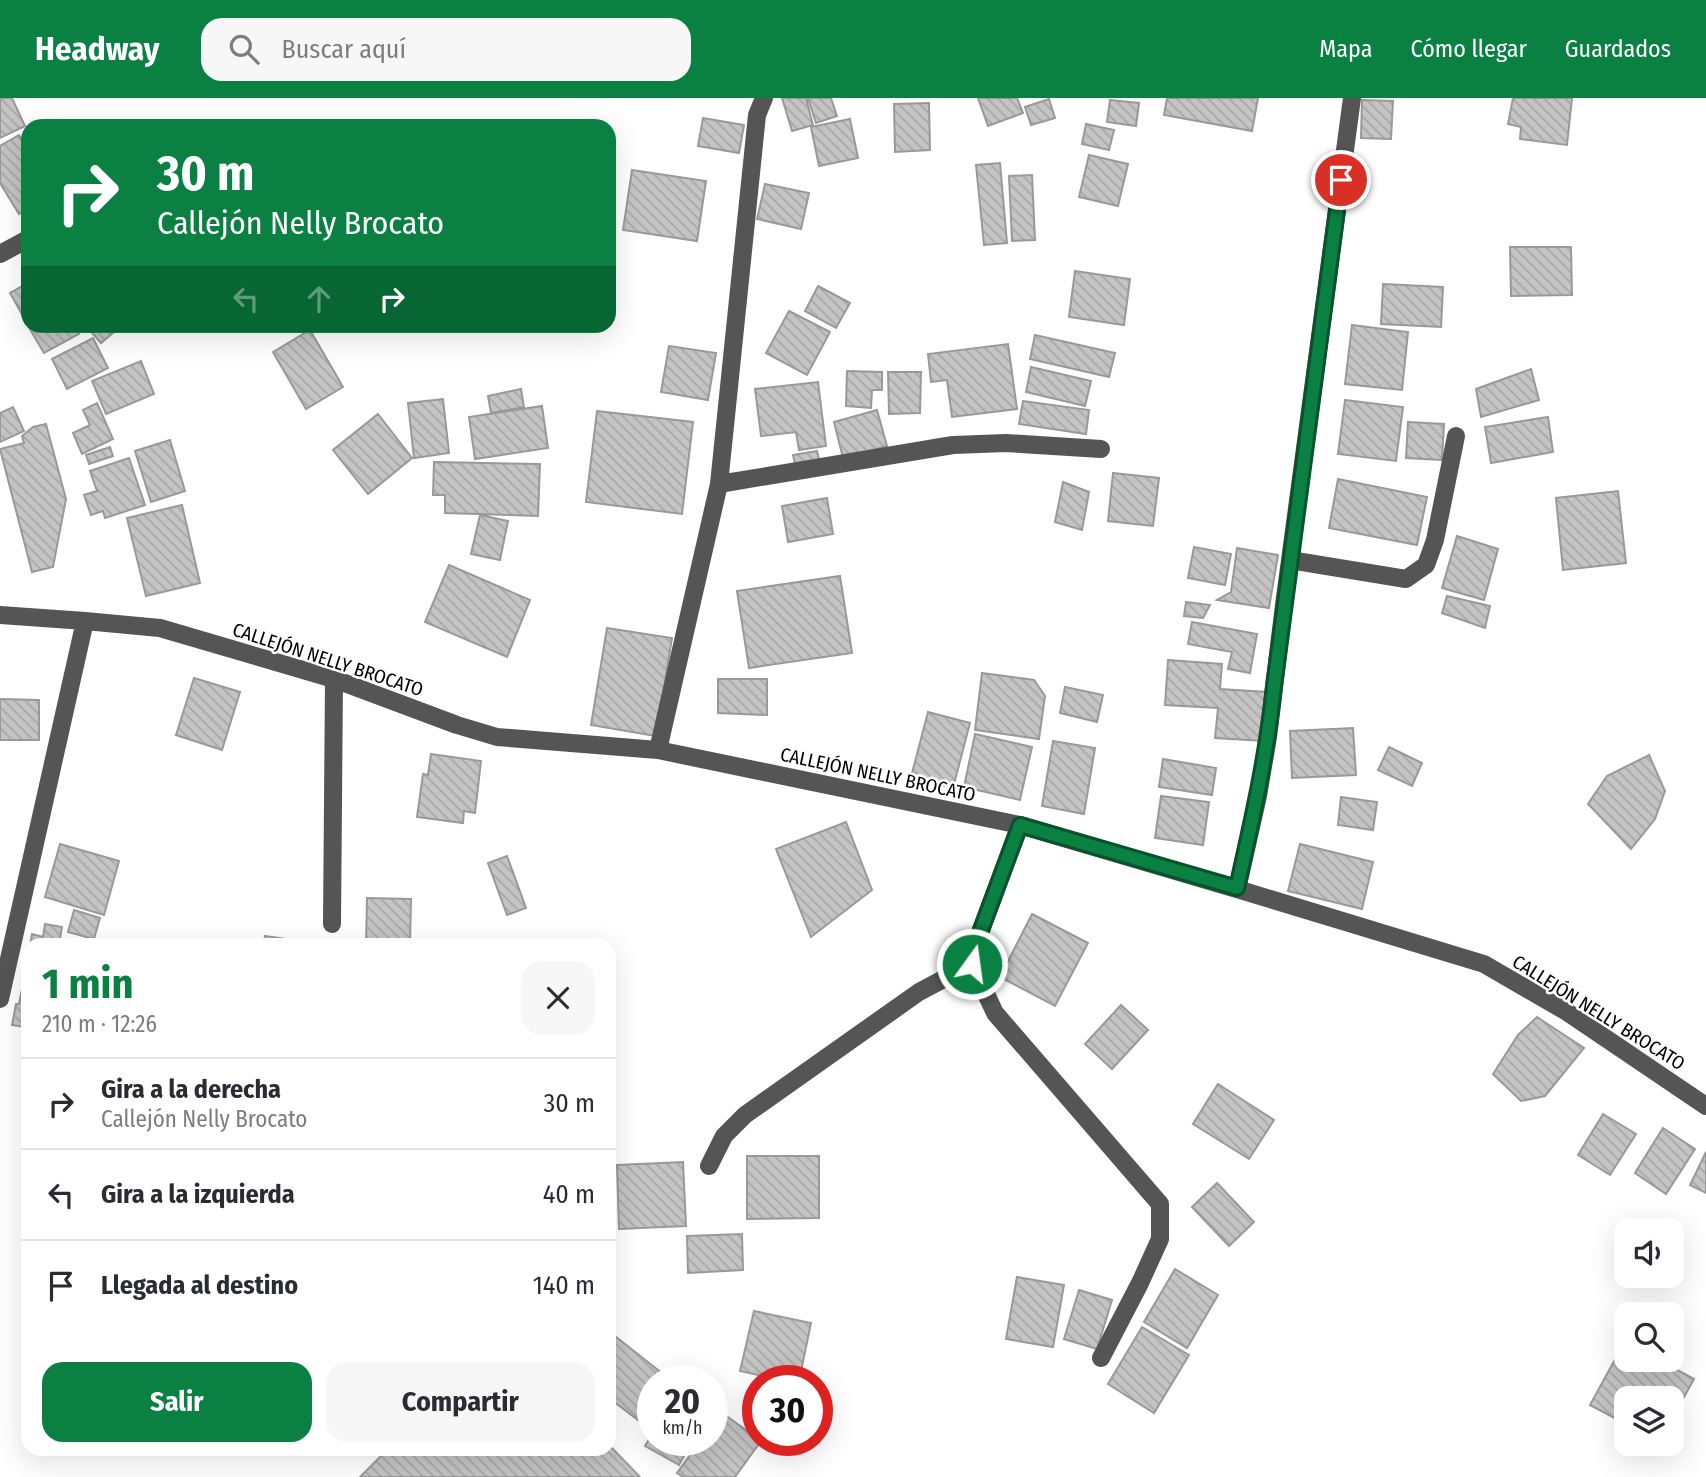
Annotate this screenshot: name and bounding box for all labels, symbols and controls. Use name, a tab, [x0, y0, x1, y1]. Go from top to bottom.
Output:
search box	[201, 18, 691, 81]
text: Headway	[35, 29, 159, 69]
icon: search	[225, 30, 263, 68]
text: Buscar aquí	[281, 34, 406, 65]
text: Mapa	[1319, 35, 1372, 63]
text: Cómo llegar	[1410, 35, 1527, 63]
text: Guardados	[1565, 35, 1671, 63]
text: 30 m	[157, 144, 255, 203]
icon: right	[42, 147, 133, 238]
pin	[1311, 150, 1371, 210]
icon: arrive	[1322, 161, 1360, 199]
text: Callejón Nelly Brocato	[157, 204, 444, 242]
icon: left	[227, 280, 265, 318]
icon: ahead	[300, 280, 338, 318]
icon: right	[373, 280, 411, 318]
street label: CALLEJÓN NELLY BROCATO	[230, 618, 426, 701]
street label: CALLEJÓN NELLY BROCATO	[778, 743, 978, 806]
position arrow	[935, 927, 1009, 1001]
street label: CALLEJÓN NELLY BROCATO	[1508, 950, 1689, 1075]
text: 1 min	[42, 959, 133, 1009]
button: close	[521, 961, 595, 1035]
text: 210 m · 12:26	[42, 1010, 157, 1038]
text: Gira a la derecha	[101, 1074, 281, 1105]
icon: right	[42, 1085, 80, 1123]
text: 30 m	[544, 1088, 595, 1119]
text: Callejón Nelly Brocato	[101, 1105, 307, 1133]
icon: left	[42, 1176, 80, 1214]
text: Gira a la izquierda	[101, 1179, 295, 1210]
text: 40 m	[543, 1179, 595, 1210]
map controls	[1614, 1218, 1684, 1456]
button: sound	[1614, 1218, 1684, 1288]
icon: arrive	[42, 1267, 80, 1305]
text: Llegada al destino	[101, 1270, 298, 1301]
text: 140 m	[533, 1270, 595, 1301]
button: search	[1614, 1302, 1684, 1372]
button: Salir	[42, 1362, 312, 1442]
button: Compartir	[326, 1362, 595, 1442]
speed limit sign: 30	[742, 1365, 833, 1456]
text: 20	[665, 1380, 700, 1422]
button: layers	[1614, 1386, 1684, 1456]
text: km/h	[662, 1417, 703, 1439]

